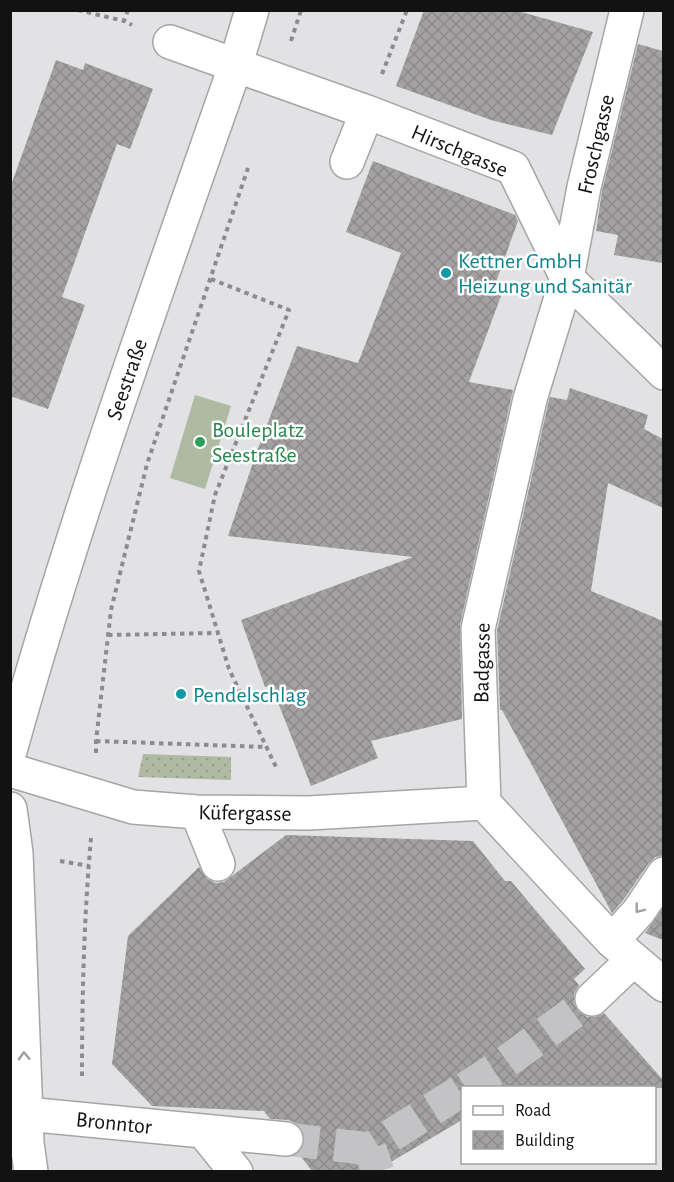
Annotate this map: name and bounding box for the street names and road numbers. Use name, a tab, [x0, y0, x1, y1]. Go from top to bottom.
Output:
street label: Froschgasse	[574, 92, 618, 196]
street label: Hirschgasse	[408, 121, 511, 181]
street label: Seestraße	[103, 336, 151, 423]
street label: Badgasse	[470, 623, 494, 703]
street label: Küfergasse	[198, 801, 292, 825]
street label: Bronntor	[75, 1108, 153, 1138]

